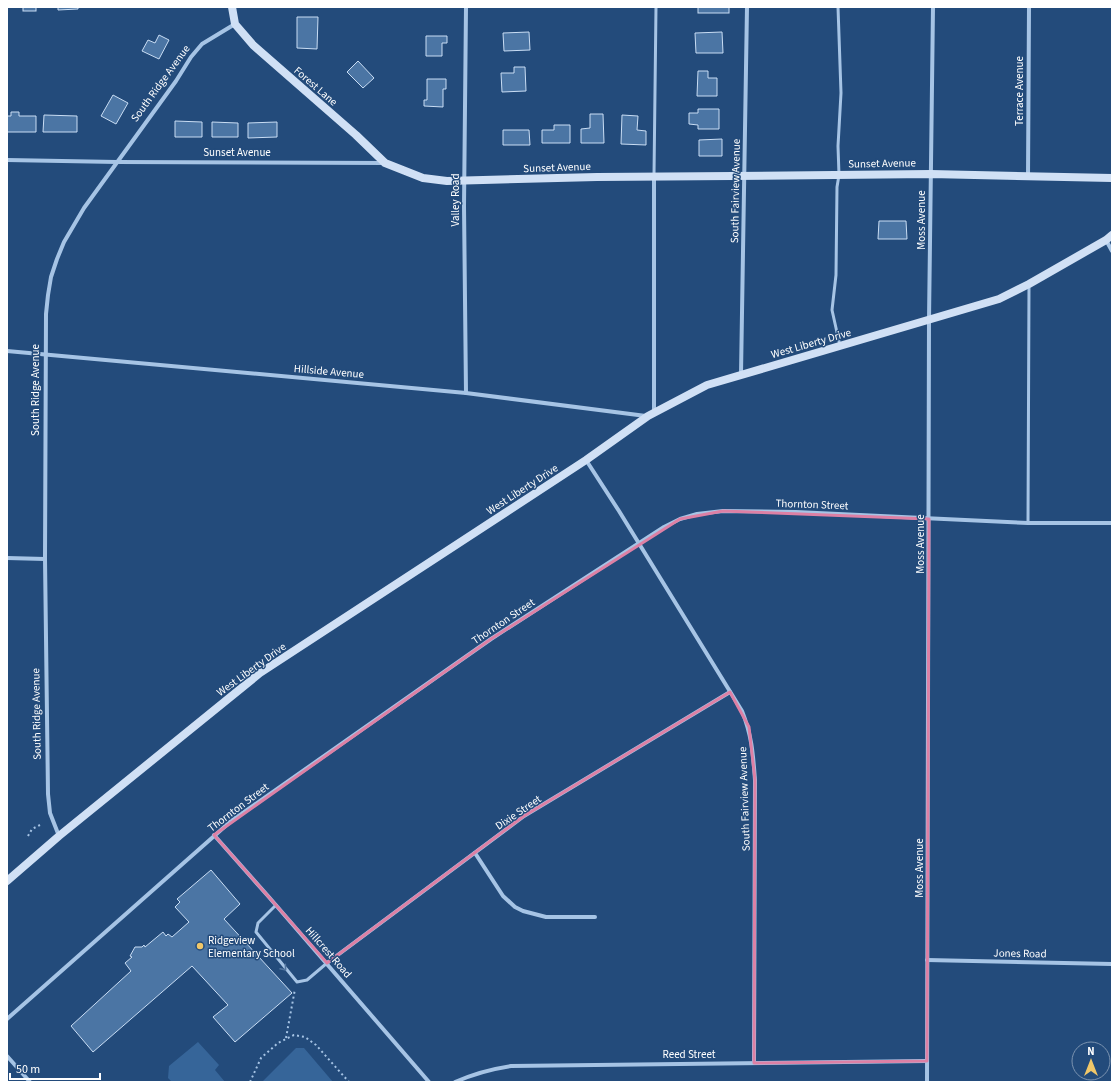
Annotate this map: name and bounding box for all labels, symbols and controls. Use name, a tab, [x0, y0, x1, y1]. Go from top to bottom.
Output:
street label: South Ridge Avenue	[127, 41, 194, 125]
street label: Terrace Avenue	[1012, 56, 1027, 126]
street label: Forest Lane	[291, 63, 341, 110]
street label: South Fairview Avenue	[727, 138, 744, 243]
street label: Sunset Avenue	[203, 145, 271, 160]
street label: Sunset Avenue	[848, 155, 916, 172]
street label: Sunset Avenue	[523, 159, 592, 176]
street label: Valley Road	[448, 173, 463, 227]
street label: Moss Avenue	[914, 190, 929, 250]
street label: West Liberty Drive	[769, 325, 853, 362]
street label: South Ridge Avenue	[28, 344, 43, 436]
street label: Hillside Avenue	[293, 361, 365, 382]
street label: West Liberty Drive	[484, 460, 561, 518]
street label: Thornton Street	[775, 496, 849, 513]
street label: Moss Avenue	[913, 514, 928, 574]
street label: Thornton Street	[469, 595, 538, 648]
street label: West Liberty Drive	[213, 639, 290, 700]
street label: South Ridge Avenue	[28, 667, 45, 760]
street label: South Fairview Avenue	[735, 746, 754, 851]
street label: Thornton Street	[205, 779, 272, 835]
street label: Dixie Street	[492, 791, 544, 833]
street label: Moss Avenue	[912, 838, 927, 898]
street label: Hillcrest Road	[302, 923, 355, 981]
place label: Ridgeview Elementary School	[208, 933, 295, 961]
marker: Ridgeview Elementary School	[195, 941, 205, 951]
street label: Jones Road	[993, 946, 1047, 961]
one-way arrow	[280, 963, 287, 970]
north arrow	[1071, 1041, 1111, 1081]
text: N	[1087, 1044, 1095, 1059]
street label: Reed Street	[663, 1047, 716, 1062]
scale bar	[10, 1055, 100, 1081]
text: 50 m	[16, 1061, 40, 1078]

